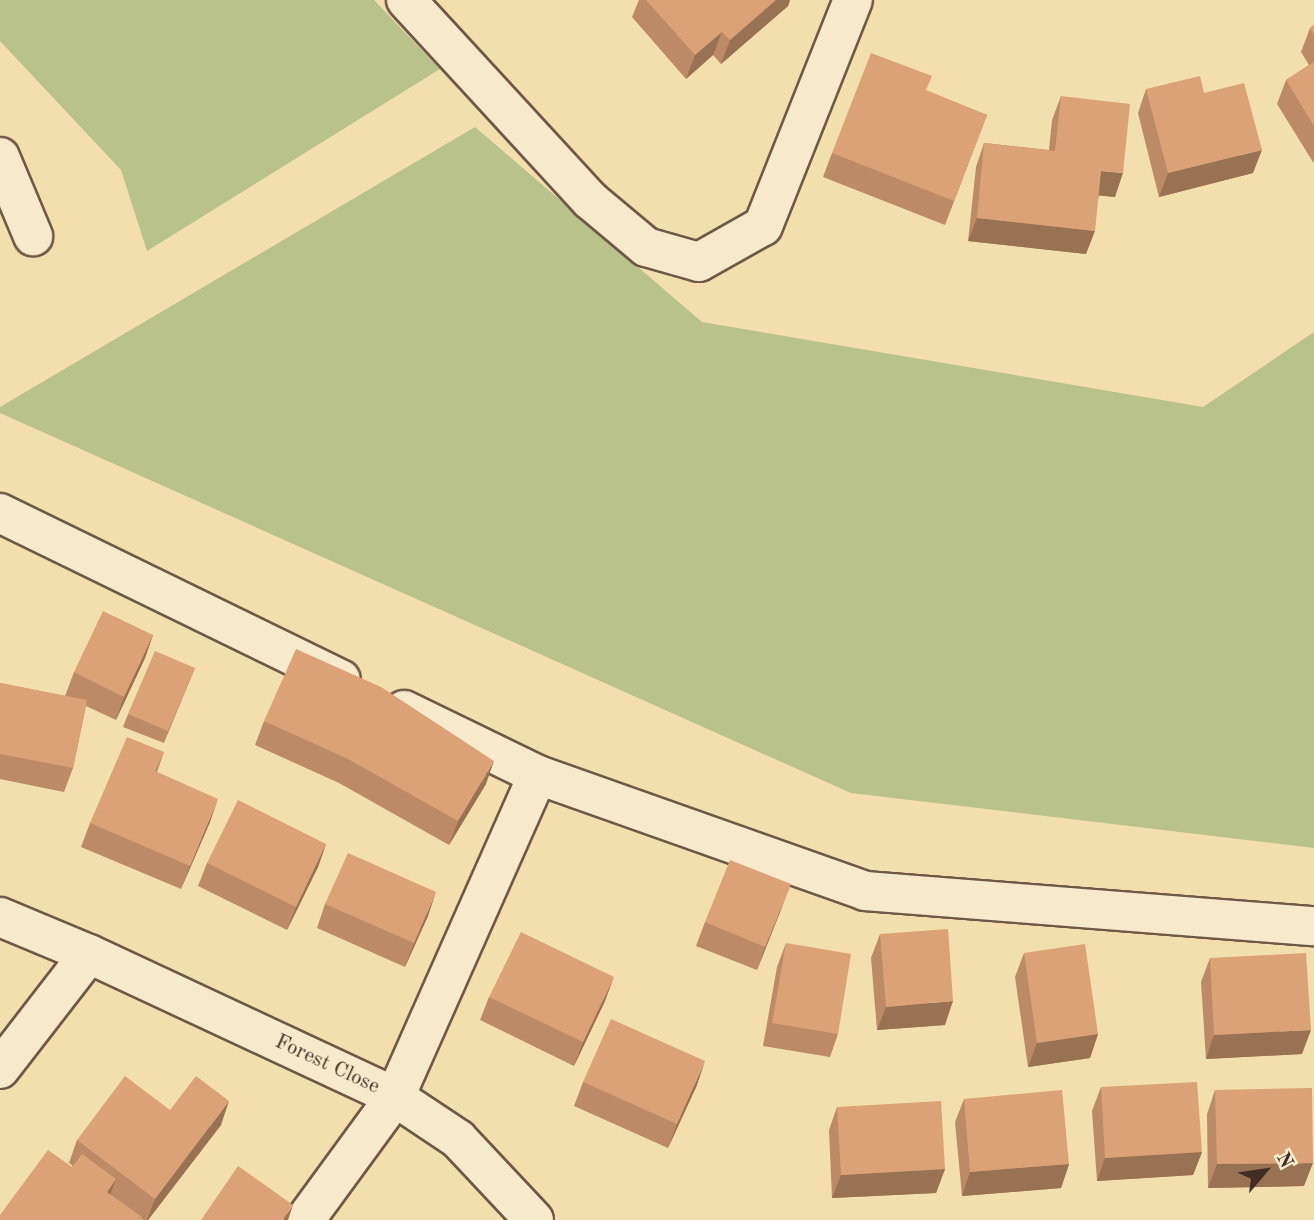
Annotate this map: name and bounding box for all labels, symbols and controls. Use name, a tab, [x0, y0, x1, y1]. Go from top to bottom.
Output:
street label: Forest Close	[271, 1030, 383, 1100]
north arrow	[1230, 1136, 1300, 1206]
text: N	[1272, 1150, 1296, 1172]

